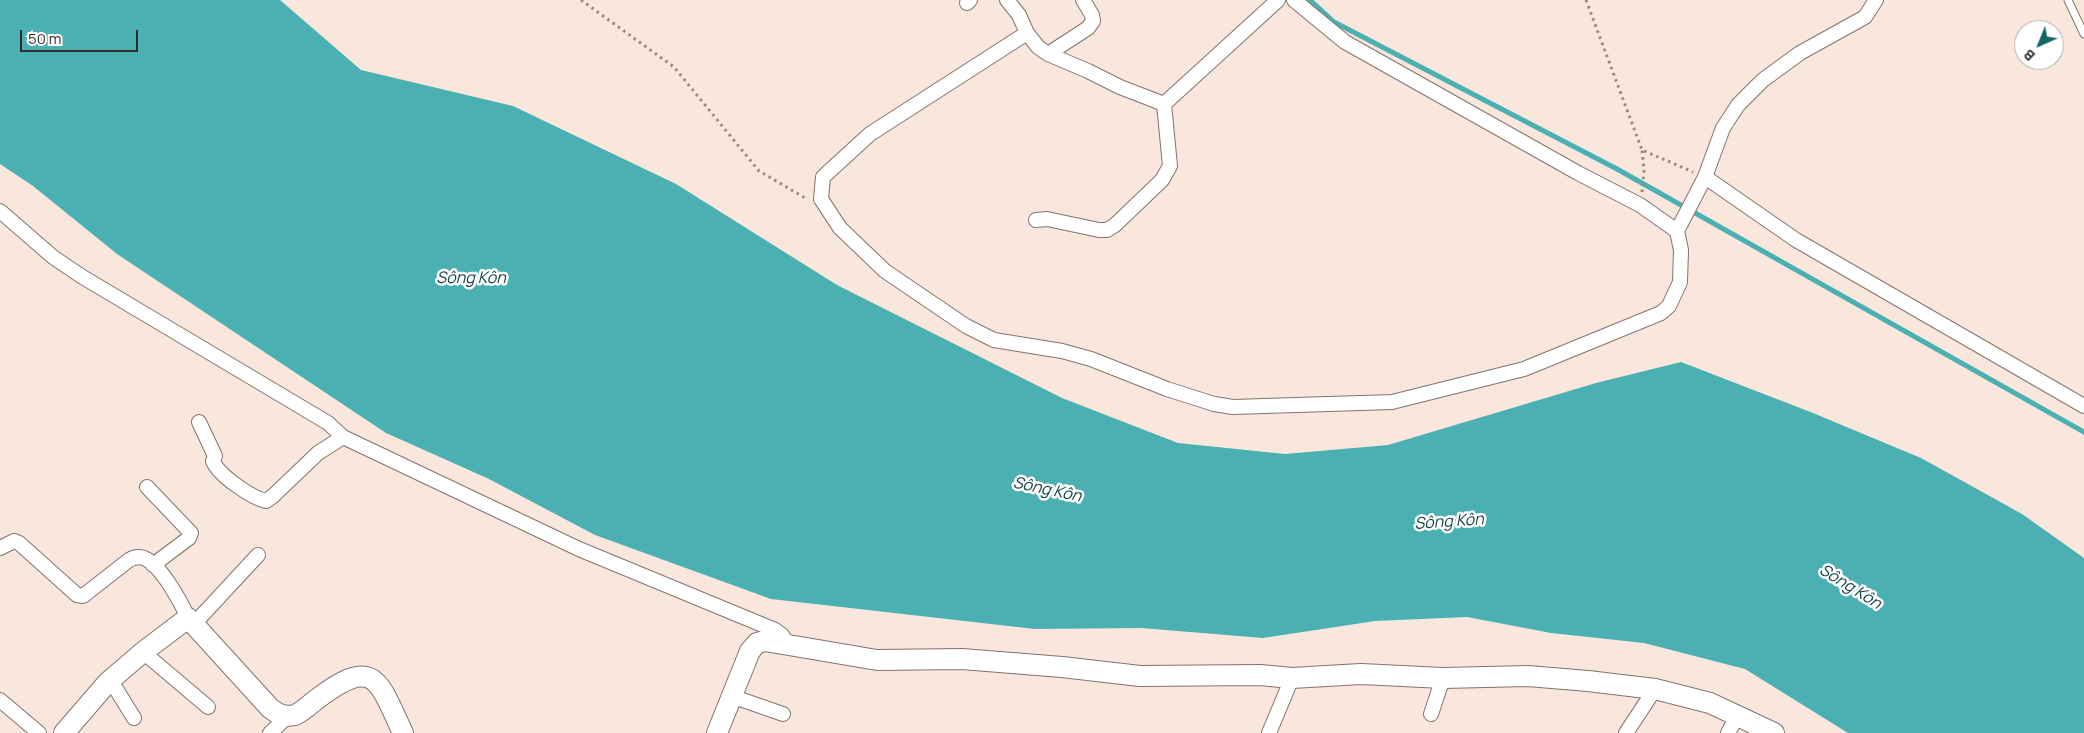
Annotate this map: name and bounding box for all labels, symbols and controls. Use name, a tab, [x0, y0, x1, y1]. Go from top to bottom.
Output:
scale bar	[22, 20, 140, 52]
north arrow	[2014, 20, 2064, 70]
text: 50 m	[28, 28, 62, 49]
text: B	[2019, 46, 2039, 65]
water label: Sông Kôn	[436, 269, 506, 289]
water label: Sông Kôn	[1011, 473, 1083, 507]
water label: Sông Kôn	[1414, 510, 1484, 534]
water label: Sông Kôn	[1816, 560, 1884, 614]

